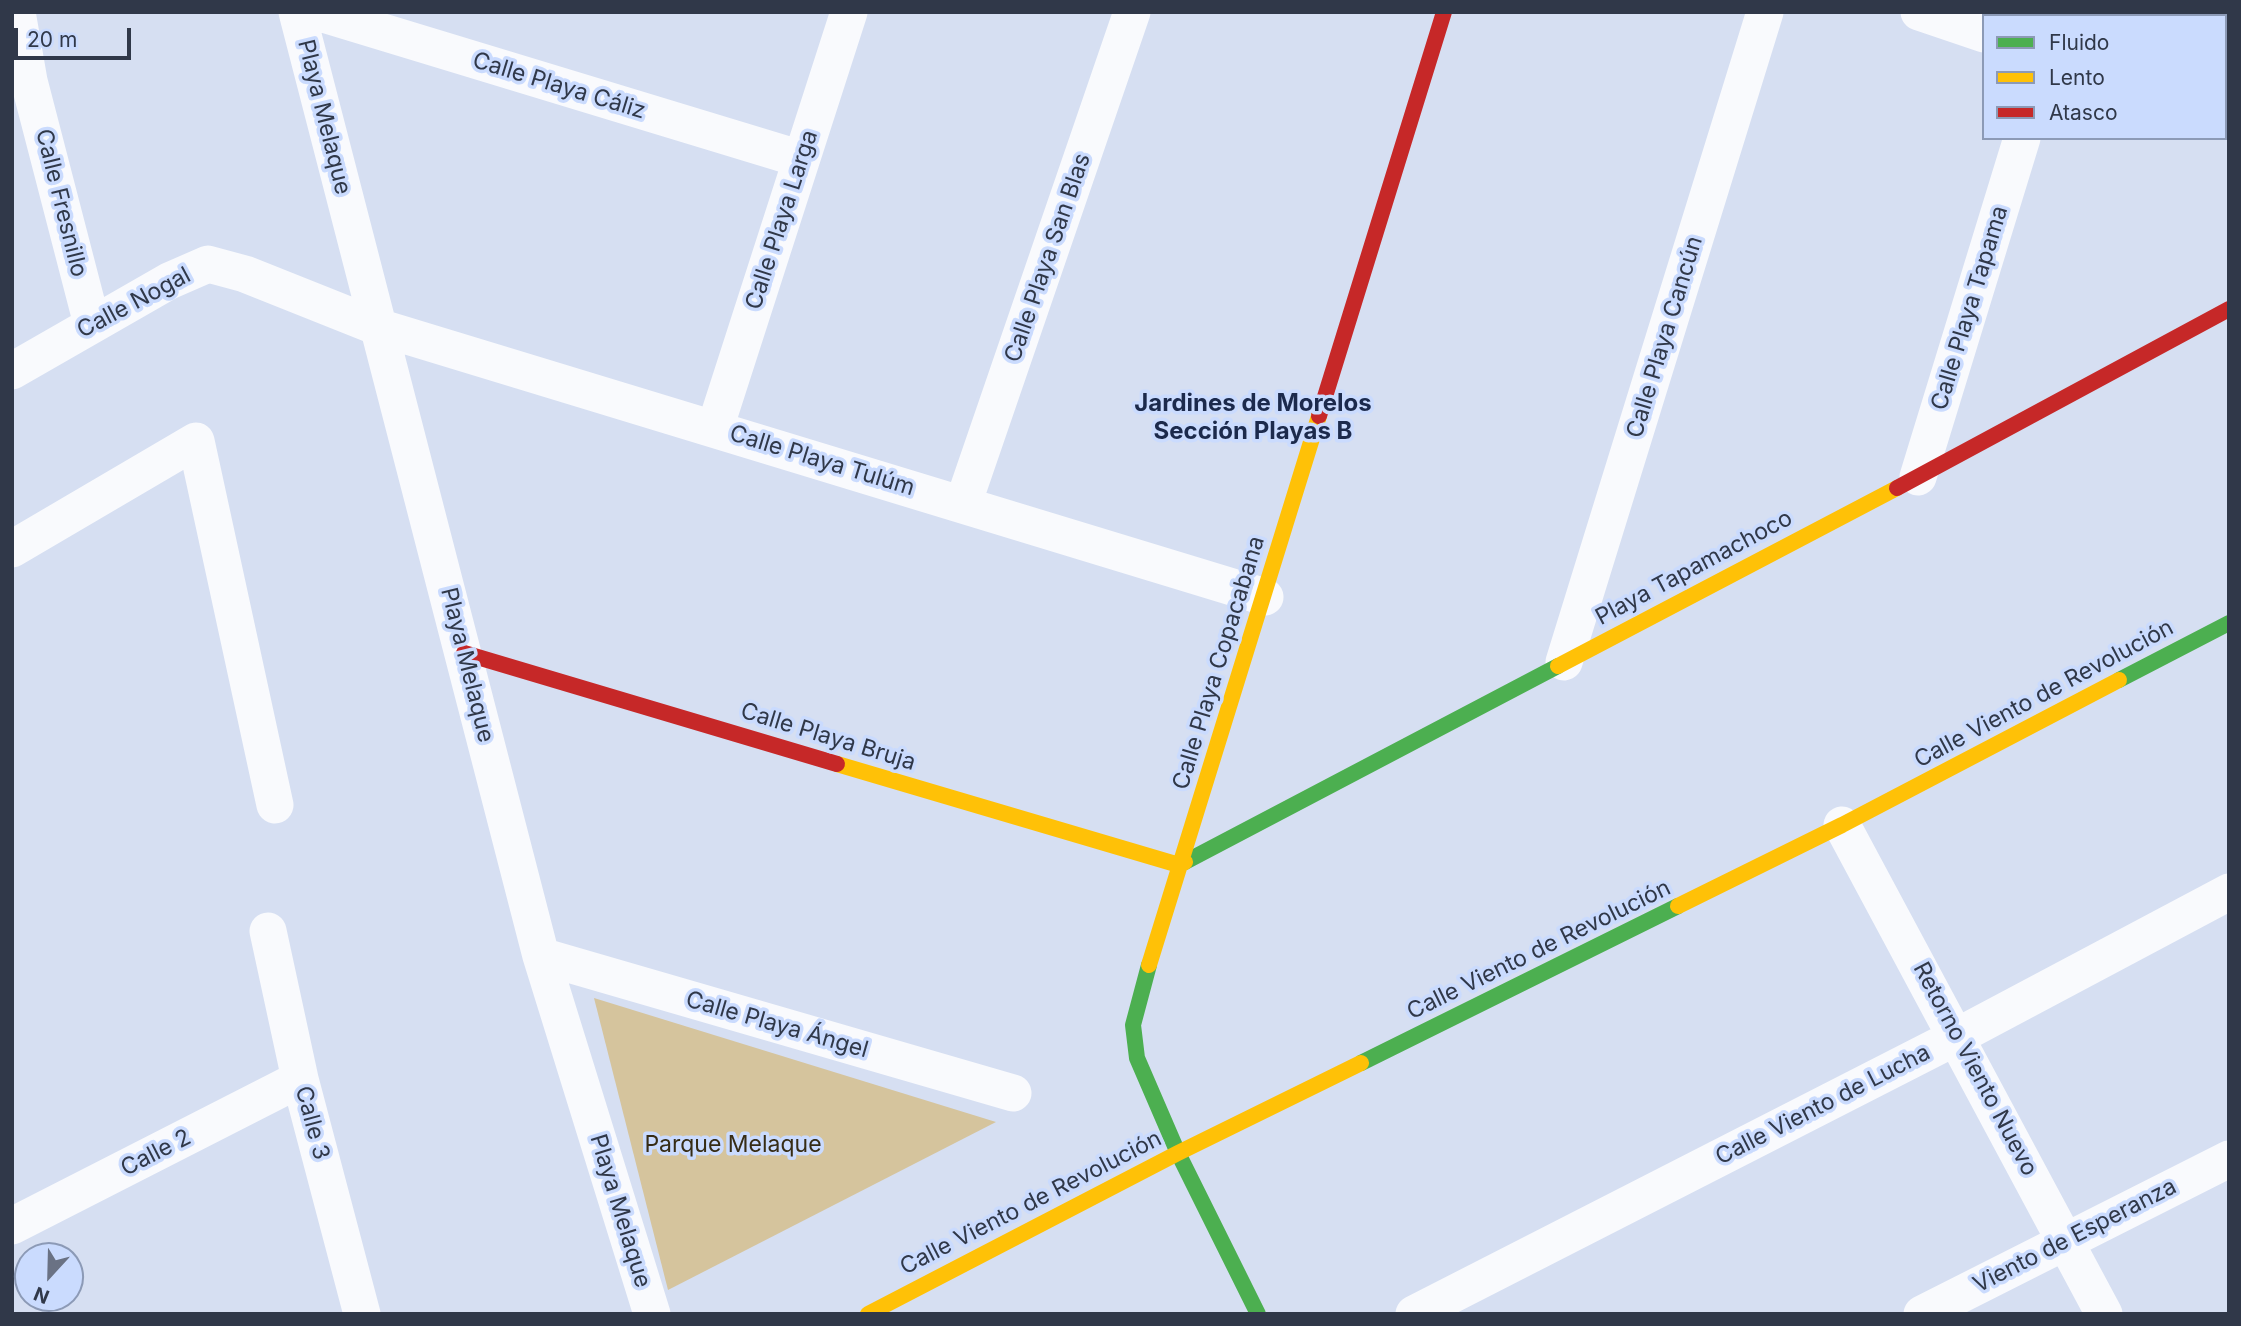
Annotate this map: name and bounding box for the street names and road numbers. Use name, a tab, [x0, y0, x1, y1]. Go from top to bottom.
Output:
street label: Playa Melaque	[291, 37, 357, 197]
street label: Calle Playa Cáliz	[469, 47, 649, 125]
street label: Calle Fresnillo	[29, 126, 93, 280]
street label: Calle Playa Larga	[740, 127, 824, 313]
street label: Calle Playa San Blas	[999, 150, 1097, 366]
street label: Calle Playa Tapama	[1926, 203, 2014, 413]
street label: Calle Playa Cancún	[1621, 233, 1709, 441]
street label: Calle Nogal	[73, 262, 195, 344]
street label: Calle Playa Tulúm	[726, 420, 918, 502]
street label: Playa Tapamachoco	[1591, 504, 1797, 632]
street label: Calle Playa Copacabana	[1167, 533, 1271, 793]
street label: Playa Melaque	[434, 585, 500, 745]
street label: Calle Viento de Revolución	[1910, 614, 2178, 774]
street label: Calle Playa Bruja	[737, 697, 919, 777]
street label: Calle Viento de Revolución	[1403, 874, 1675, 1026]
street label: Retorno Viento Nuevo	[1907, 957, 2043, 1181]
street label: Calle Playa Ángel	[683, 986, 871, 1064]
street label: Calle Viento de Lucha	[1711, 1039, 1935, 1171]
street label: Calle 3	[289, 1083, 335, 1163]
street label: Calle 2	[116, 1124, 196, 1182]
street label: Calle Viento de Revolución	[896, 1125, 1166, 1281]
street label: Playa Melaque	[584, 1131, 656, 1291]
street label: Viento de Esperanza	[1969, 1173, 2181, 1299]

